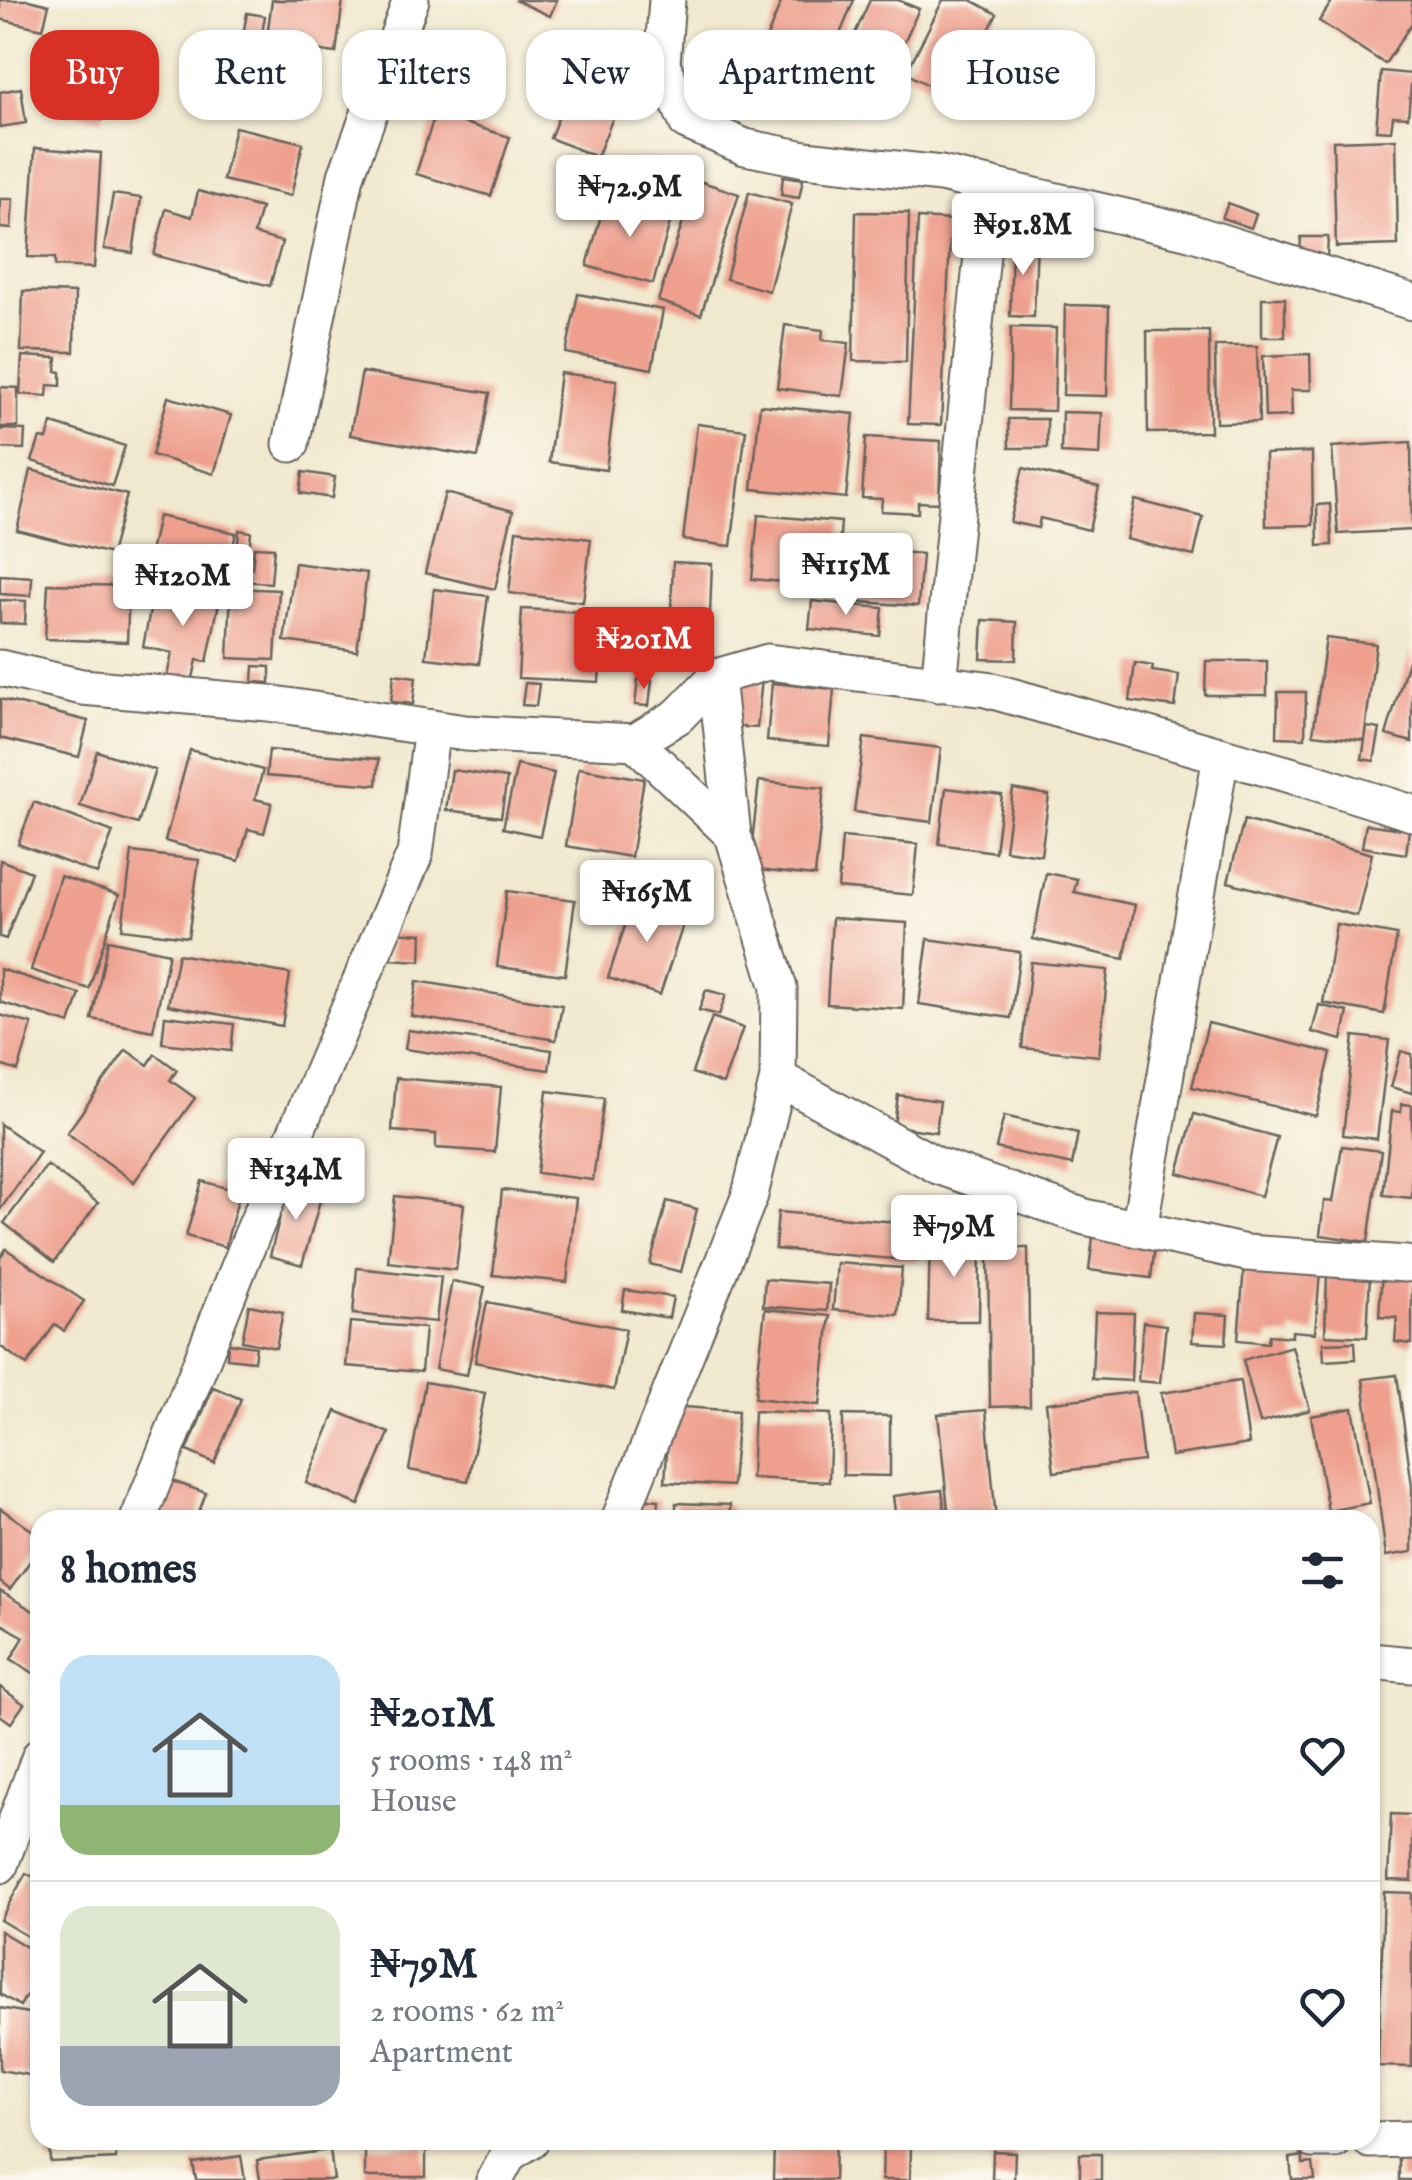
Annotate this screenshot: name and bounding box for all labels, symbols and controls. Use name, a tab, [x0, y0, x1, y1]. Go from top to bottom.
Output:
chip: Buy	[30, 30, 159, 120]
chip: Rent	[179, 30, 322, 120]
chip: Filters	[342, 30, 506, 120]
chip: New	[526, 30, 664, 120]
chip: Apartment	[684, 30, 911, 120]
chip: House	[931, 30, 1095, 120]
pin: ₦72.9M	[549, 155, 711, 240]
text: ₦72.9M	[578, 167, 682, 208]
pin: ₦91.8M	[942, 193, 1104, 278]
text: ₦91.8M	[974, 205, 1072, 246]
pin: ₦115M	[776, 533, 916, 618]
pin: ₦120M	[113, 544, 253, 629]
text: ₦115M	[802, 545, 890, 586]
text: ₦120M	[135, 556, 231, 597]
pin: ₦201M	[574, 607, 714, 692]
text: ₦201M	[596, 619, 692, 660]
pin: ₦165M	[577, 860, 717, 945]
text: ₦165M	[602, 872, 692, 913]
pin: ₦134M	[226, 1138, 366, 1223]
text: ₦134M	[250, 1150, 342, 1191]
pin: ₦79M	[895, 1195, 1013, 1280]
text: ₦79M	[913, 1207, 995, 1248]
icon: filters	[1295, 1543, 1350, 1598]
text: 8 homes	[60, 1544, 197, 1597]
text: ₦201M	[370, 1688, 496, 1741]
icon: home	[140, 1695, 260, 1815]
icon: heart	[1295, 1728, 1350, 1783]
text: 5 rooms · 148 m²	[370, 1741, 573, 1782]
text: House	[370, 1782, 457, 1823]
text: ₦79M	[370, 1939, 478, 1992]
icon: home	[140, 1946, 260, 2066]
icon: heart	[1295, 1979, 1350, 2034]
text: 2 rooms · 62 m²	[370, 1992, 564, 2033]
text: Apartment	[370, 2033, 513, 2074]

